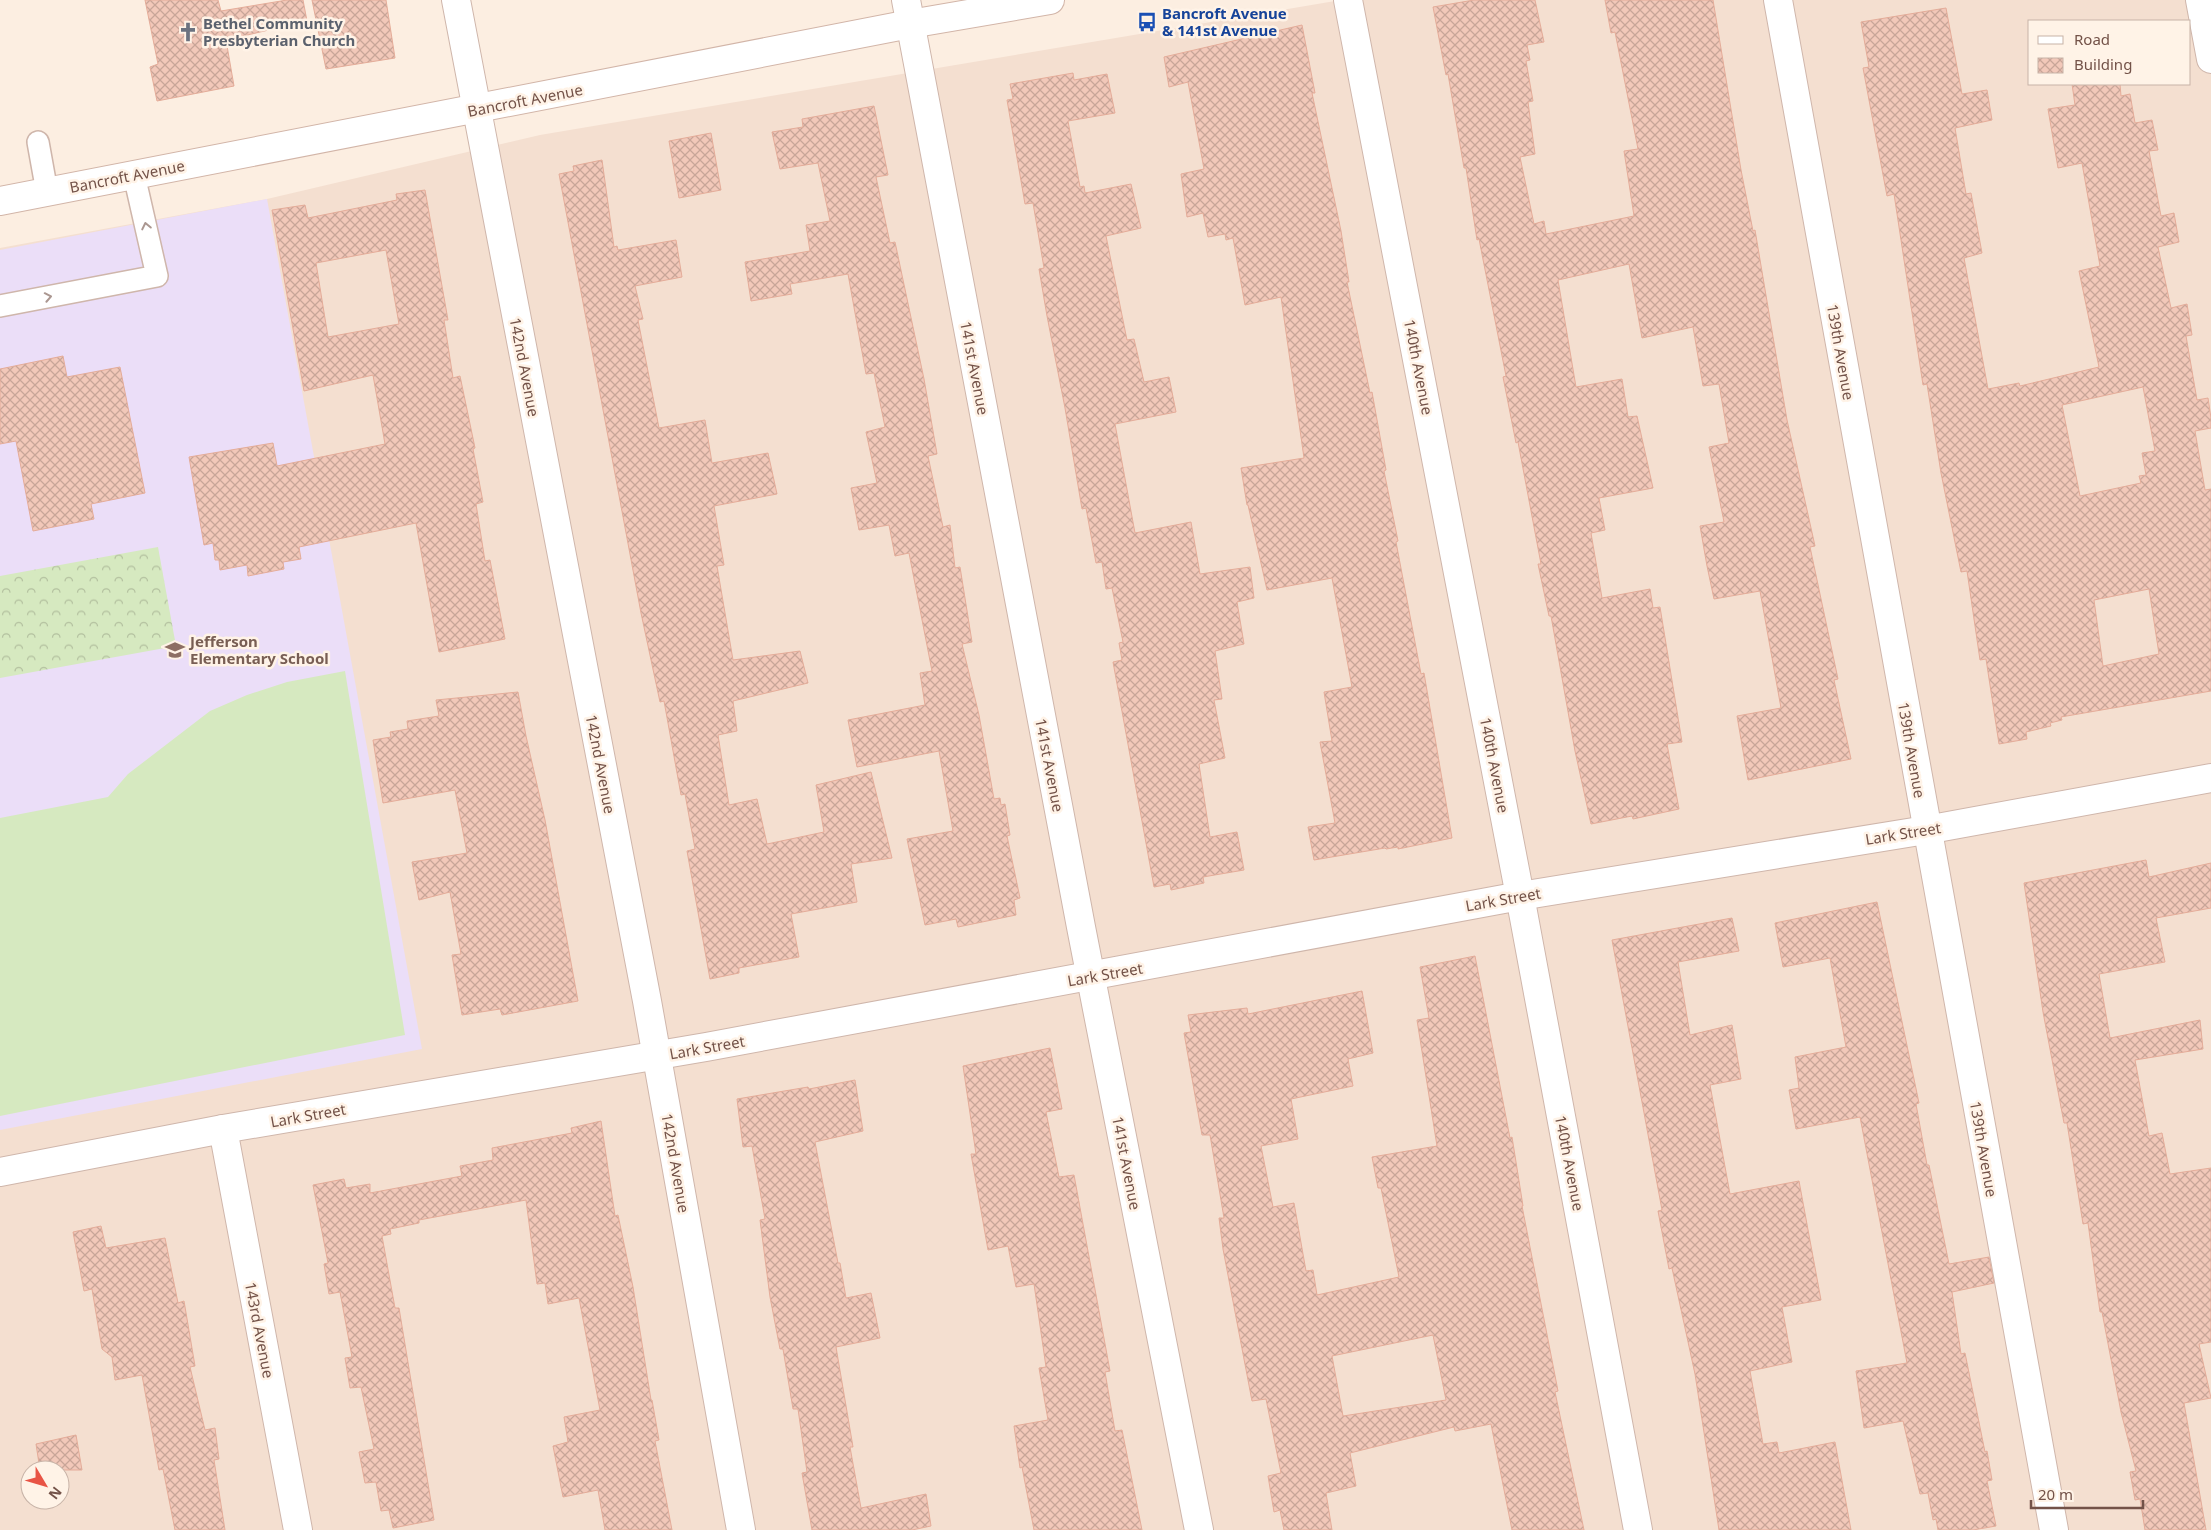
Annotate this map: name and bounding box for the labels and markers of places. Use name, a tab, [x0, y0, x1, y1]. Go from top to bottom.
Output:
place label: Bancroft Avenue & 141st Avenue	[1162, 3, 1287, 40]
bus stop icon: Bancroft Avenue & 141st Avenue	[1136, 11, 1158, 33]
place label: Bethel Community Presbyterian Church	[203, 13, 355, 50]
church icon: Bethel Community Presbyterian Church	[177, 21, 199, 43]
place label: Jefferson Elementary School	[188, 631, 329, 668]
school or university icon: Jefferson Elementary School	[164, 639, 186, 661]

